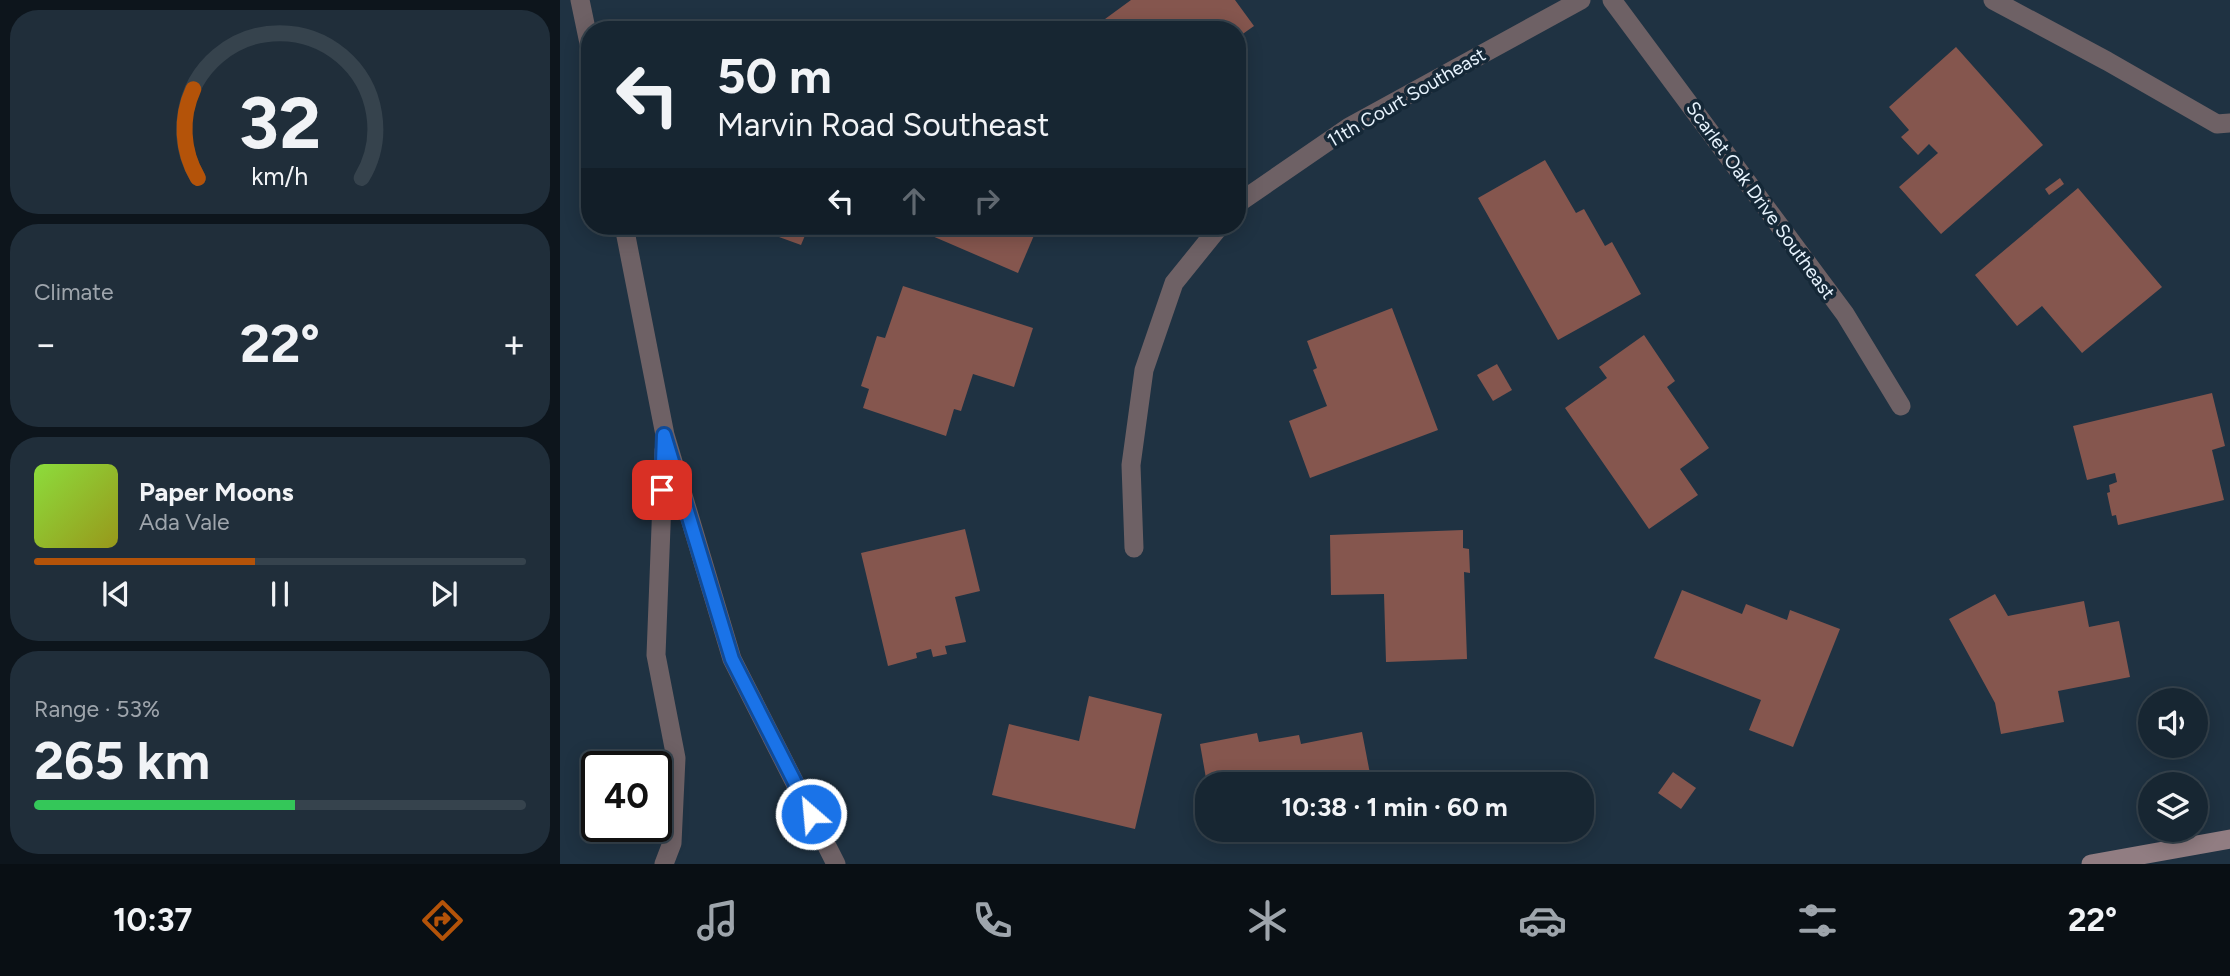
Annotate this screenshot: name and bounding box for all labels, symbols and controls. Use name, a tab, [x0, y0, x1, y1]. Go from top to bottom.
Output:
street label: 11th Court Southeast	[1323, 43, 1489, 152]
text: 50 m	[717, 46, 832, 105]
icon: left	[602, 49, 693, 140]
text: 32	[239, 79, 321, 166]
street label: Scarlet Oak Drive Southeast	[1681, 97, 1840, 304]
text: Marvin Road Southeast	[717, 106, 1049, 144]
text: km/h	[251, 161, 309, 191]
icon: left	[822, 182, 860, 220]
icon: ahead	[895, 182, 933, 220]
icon: right	[968, 182, 1006, 220]
text: Climate	[34, 278, 113, 306]
text: 22°	[240, 313, 320, 375]
text: −	[34, 321, 58, 367]
text: +	[502, 321, 526, 367]
pin	[632, 460, 692, 520]
icon: arrive	[643, 471, 681, 509]
text: Paper Moons	[139, 476, 294, 508]
text: Ada Vale	[139, 508, 230, 536]
icon: previous	[97, 575, 135, 613]
icon: pause	[261, 575, 299, 613]
icon: next	[425, 575, 463, 613]
map controls	[2138, 688, 2208, 842]
button: sound	[2138, 688, 2208, 758]
text: Range · 53%	[34, 695, 160, 723]
text: 265 km	[34, 730, 210, 792]
speed limit sign: 40	[581, 751, 672, 842]
button: layers	[2138, 772, 2208, 842]
position arrow	[774, 777, 848, 851]
text: 10:38 · 1 min · 60 m	[1281, 791, 1508, 823]
icon: directions	[418, 896, 467, 945]
icon: music	[693, 896, 742, 945]
icon: phone	[968, 896, 1017, 945]
icon: climate	[1243, 896, 1292, 945]
icon: car	[1518, 896, 1567, 945]
icon: filters	[1793, 896, 1842, 945]
text: 10:37	[113, 901, 192, 939]
text: 22°	[2068, 901, 2117, 939]

